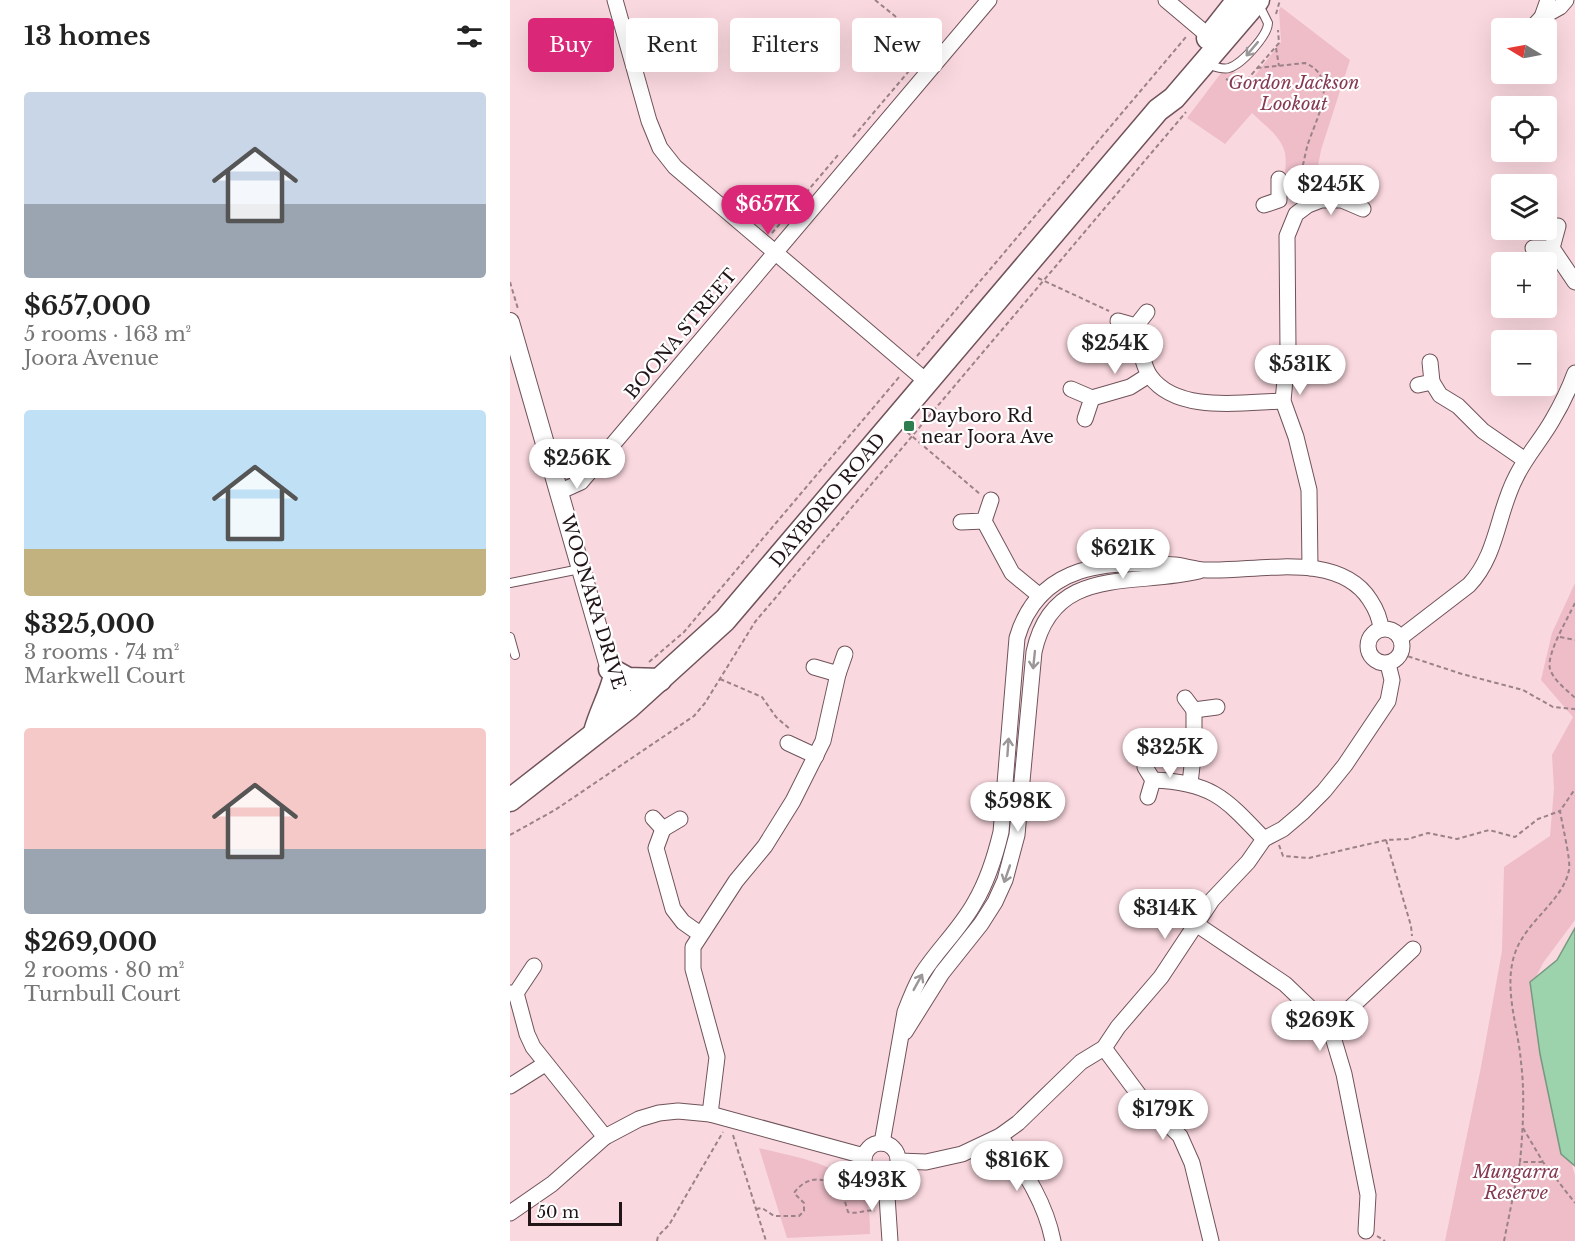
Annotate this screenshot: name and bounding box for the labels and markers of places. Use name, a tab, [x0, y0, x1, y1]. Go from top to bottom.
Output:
pin: $245K	[1289, 165, 1373, 216]
pin: $657K	[726, 185, 810, 236]
pin: $254K	[1073, 324, 1157, 375]
pin: $531K	[1258, 345, 1342, 396]
place label: Dayboro Rd near Joora Ave	[921, 405, 1054, 448]
marker: Dayboro Rd near Joora Ave	[902, 419, 916, 433]
pin: $256K	[535, 439, 619, 490]
pin: $621K	[1081, 529, 1165, 580]
pin: $325K	[1128, 728, 1212, 779]
pin: $598K	[976, 782, 1060, 833]
pin: $314K	[1123, 889, 1207, 940]
pin: $269K	[1278, 1001, 1362, 1052]
pin: $179K	[1121, 1090, 1205, 1141]
pin: $816K	[975, 1141, 1059, 1192]
pin: $493K	[830, 1161, 914, 1212]

